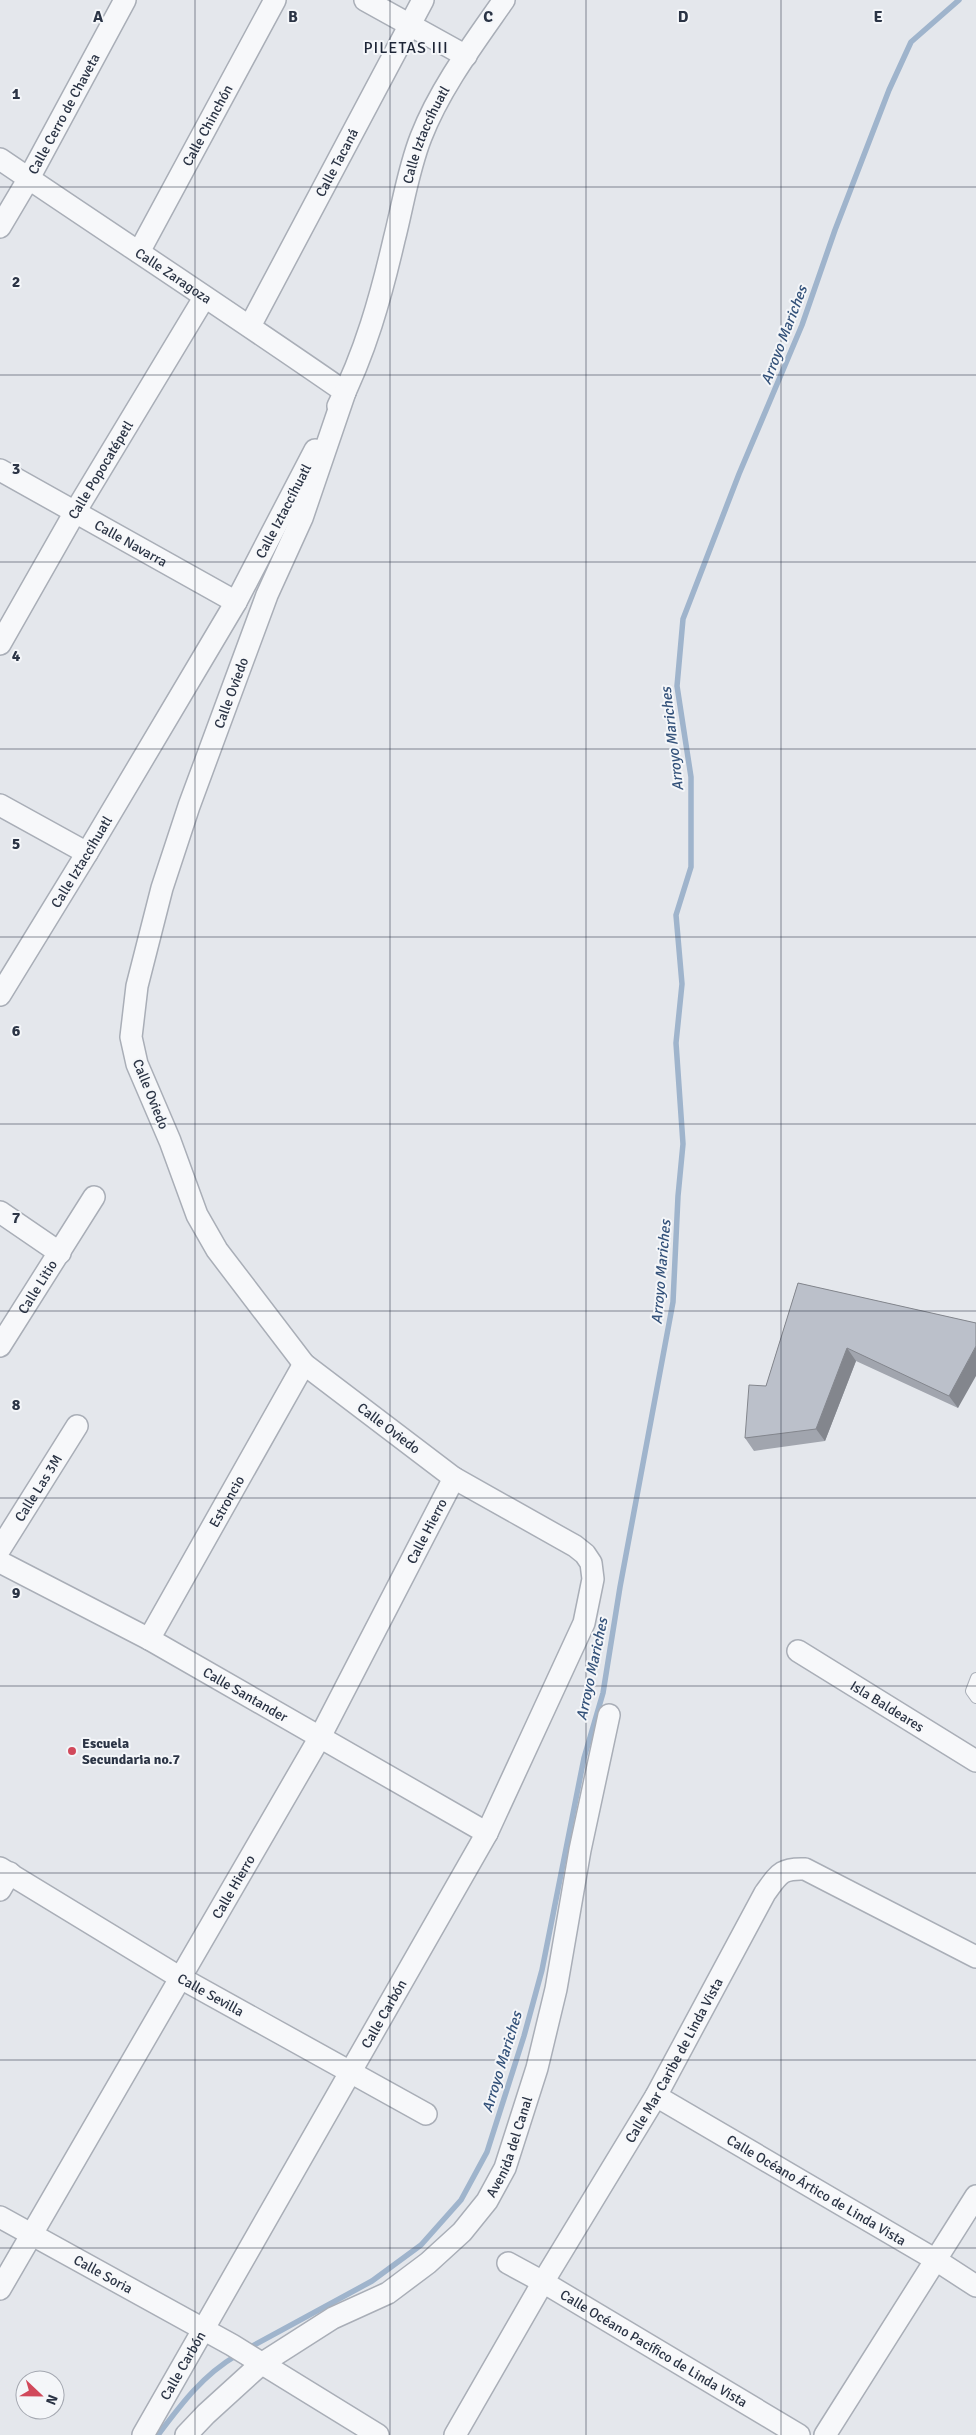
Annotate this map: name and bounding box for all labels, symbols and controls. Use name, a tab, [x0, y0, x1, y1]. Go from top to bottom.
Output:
text: A	[93, 7, 104, 27]
text: B	[288, 7, 298, 27]
text: C	[483, 7, 493, 27]
text: D	[678, 7, 689, 27]
text: E	[873, 7, 883, 27]
district label: PILETAS III	[363, 38, 449, 58]
street label: Calle Cerro de Chaveta	[25, 50, 104, 177]
street label: Calle Chinchón	[179, 82, 237, 169]
street label: Calle Iztaccíhuatl	[399, 83, 453, 185]
text: 1	[12, 84, 21, 104]
street label: Calle Tacaná	[312, 126, 362, 200]
street label: Calle Zaragoza	[132, 244, 215, 308]
text: 2	[12, 272, 20, 292]
water label: Arroyo Mariches	[757, 282, 812, 387]
street label: Calle Popocatépetl	[65, 418, 137, 522]
text: 3	[12, 459, 20, 479]
street label: Calle Iztaccíhuatl	[252, 461, 315, 561]
street label: Calle Navarra	[91, 517, 170, 571]
text: 4	[12, 646, 21, 666]
street label: Calle Oviedo	[210, 655, 252, 731]
water label: Arroyo Mariches	[657, 685, 687, 792]
street label: Calle Iztaccíhuatl	[47, 813, 116, 911]
text: 5	[12, 834, 20, 854]
text: 6	[12, 1021, 21, 1041]
street label: Calle Oviedo	[129, 1057, 172, 1132]
text: 7	[12, 1208, 21, 1228]
water label: Arroyo Mariches	[647, 1218, 675, 1325]
street label: Calle Litio	[14, 1257, 61, 1317]
text: 8	[12, 1395, 21, 1415]
street label: Calle Oviedo	[354, 1399, 424, 1458]
street label: Calle Las 3M	[11, 1452, 66, 1525]
street label: Estroncio	[206, 1473, 248, 1530]
street label: Calle Hierro	[403, 1496, 451, 1567]
text: 9	[12, 1583, 21, 1603]
water label: Arroyo Mariches	[572, 1615, 612, 1722]
street label: Calle Santander	[200, 1664, 292, 1726]
street label: Isla Baldeares	[847, 1677, 927, 1736]
place label: Escuela Secundaria no.7	[82, 1735, 181, 1768]
marker: Escuela Secundaria no.7	[66, 1745, 78, 1757]
street label: Calle Hierro	[208, 1852, 259, 1922]
street label: Calle Sevilla	[174, 1970, 247, 2020]
street label: Calle Mar Caribe de Linda Vista	[622, 1975, 727, 2146]
street label: Calle Carbón	[358, 1977, 410, 2052]
water label: Arroyo Mariches	[478, 2008, 526, 2115]
street label: Avenida del Canal	[483, 2094, 536, 2200]
street label: Calle Océano Ártico de Linda Vista	[724, 2131, 909, 2250]
street label: Calle Soria	[71, 2251, 136, 2298]
street label: Calle Océano Pacífico de Linda Vista	[557, 2286, 750, 2411]
street label: Calle Carbón	[157, 2328, 209, 2403]
north arrow	[15, 2370, 65, 2420]
text: N	[42, 2392, 61, 2407]

